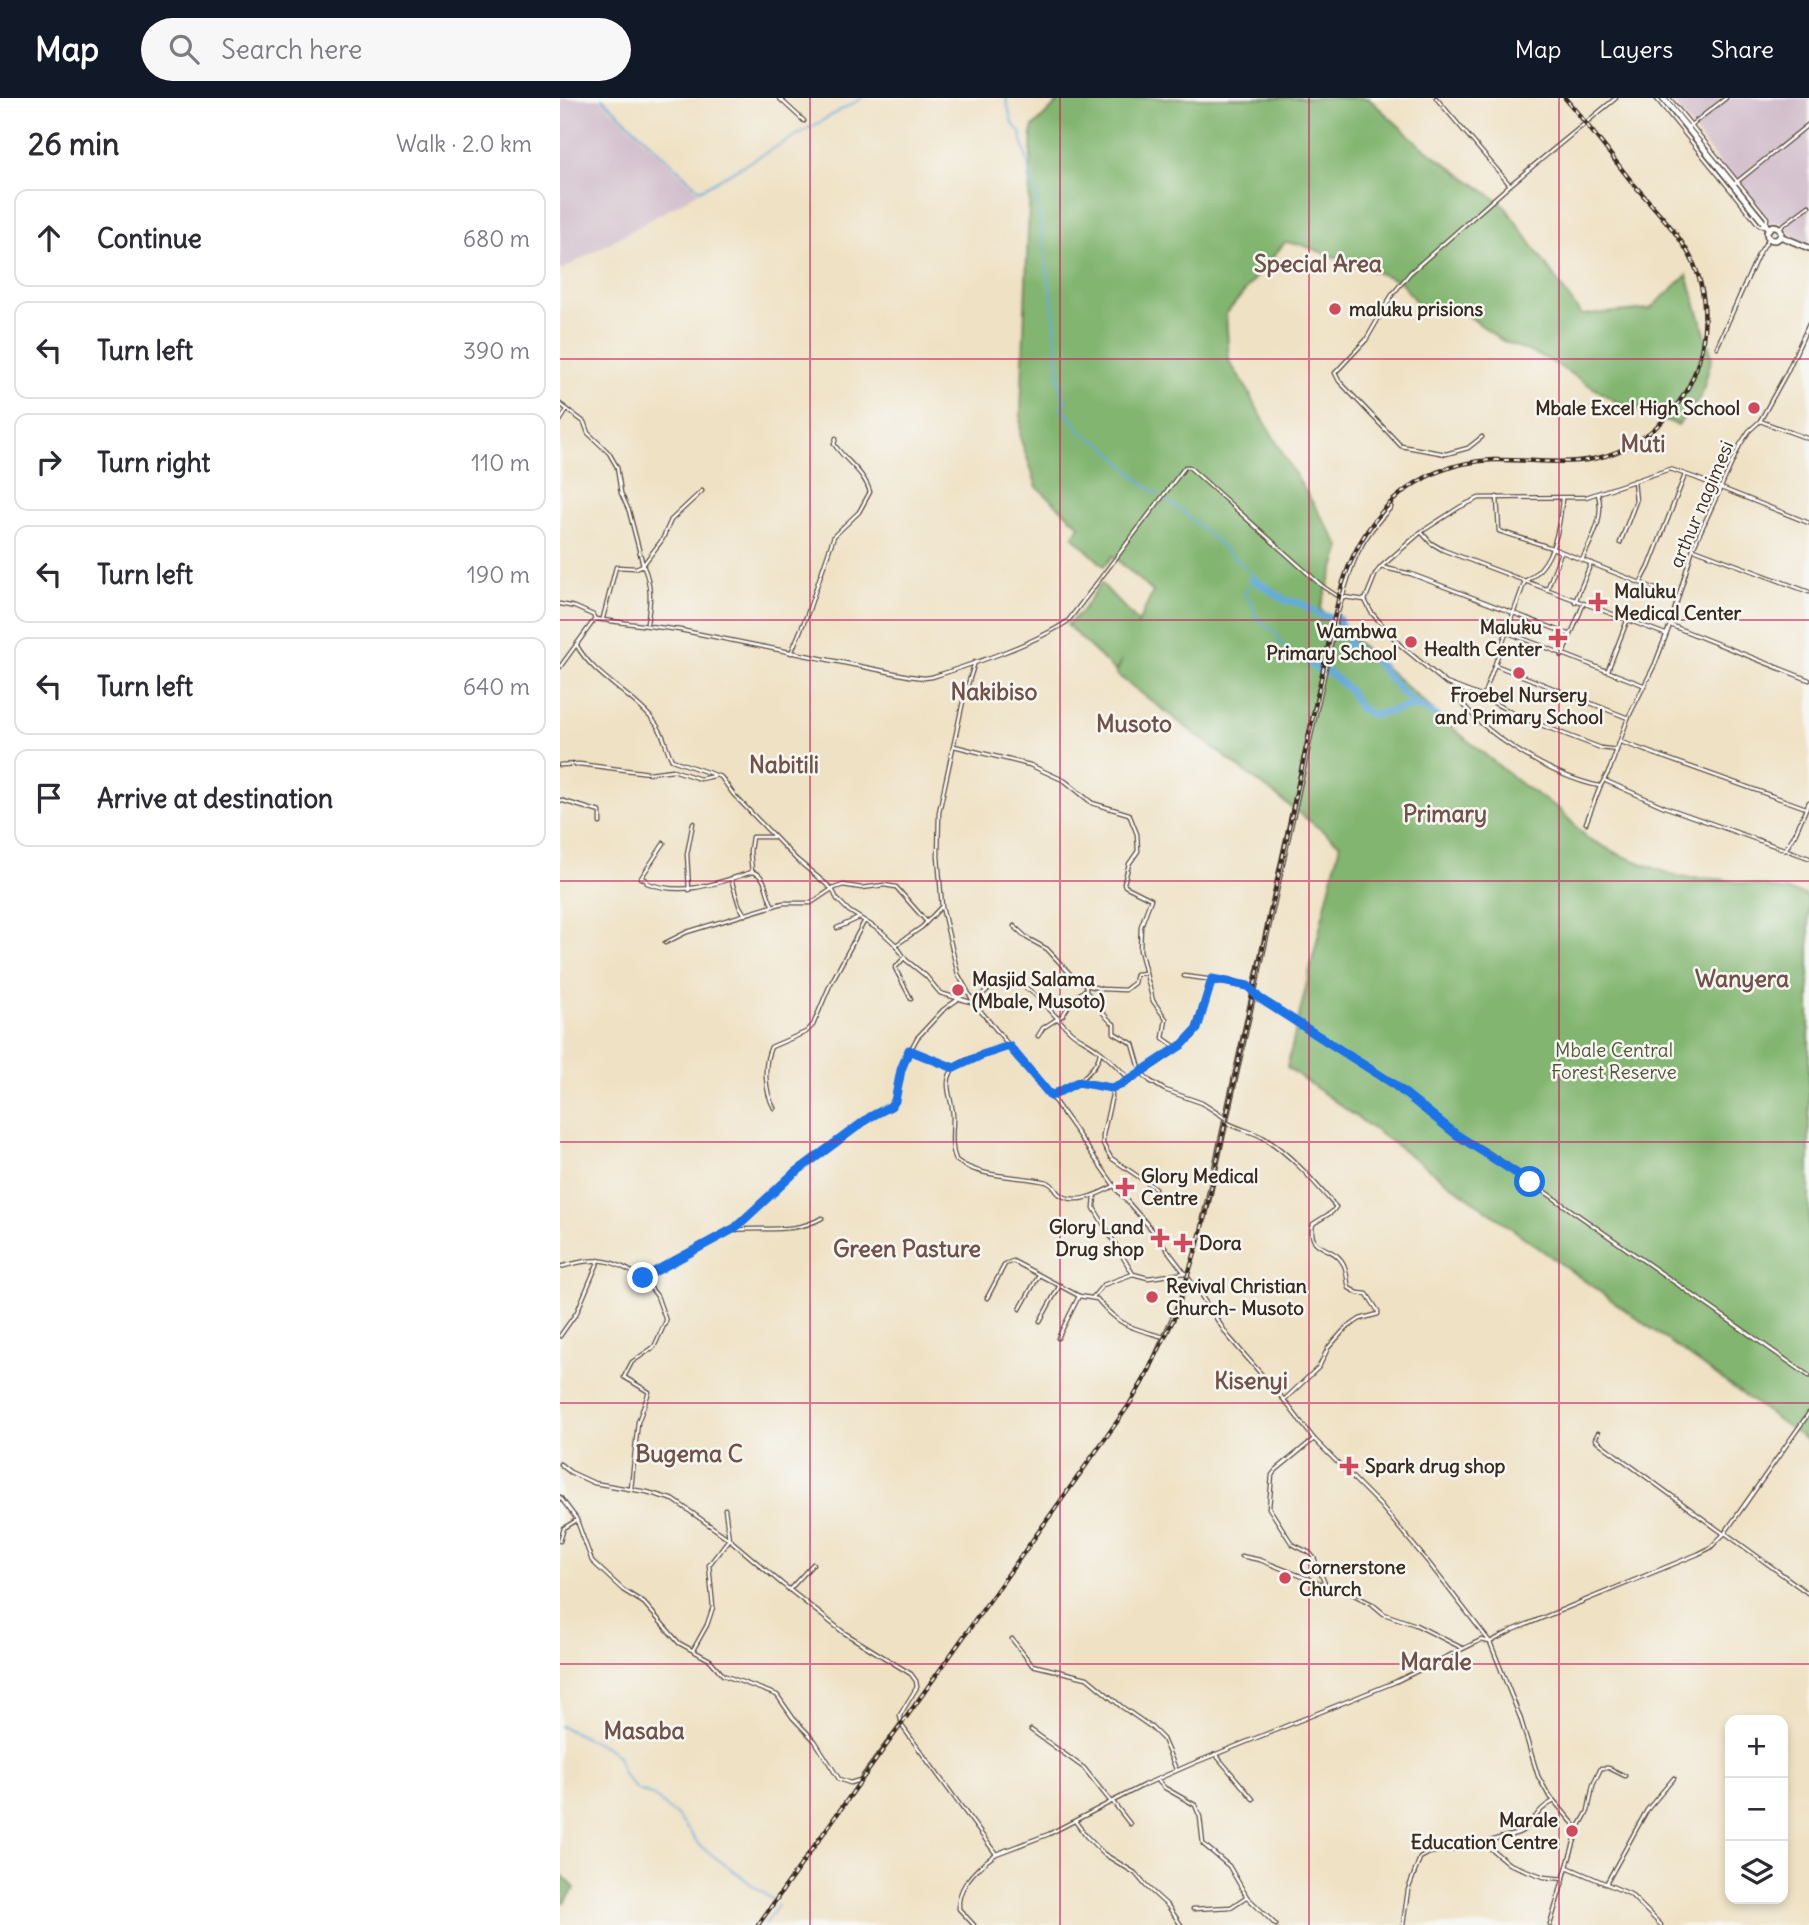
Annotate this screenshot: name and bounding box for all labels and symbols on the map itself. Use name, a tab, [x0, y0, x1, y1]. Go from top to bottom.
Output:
district label: Special Area	[1254, 249, 1382, 278]
place label: maluku prisions	[1349, 297, 1484, 321]
marker: maluku prisions	[1327, 301, 1343, 317]
place label: Mbale Excel High School	[1535, 396, 1740, 420]
marker: Mbale Excel High School	[1746, 400, 1762, 416]
district label: Muti	[1621, 429, 1665, 458]
street label: arthur nagimesi	[1663, 437, 1739, 571]
place label: Maluku Medical Center	[1614, 579, 1742, 625]
marker: Maluku Medical Center	[1588, 592, 1608, 612]
place label: Maluku Health Center	[1424, 615, 1542, 661]
place label: Wambwa Primary School	[1266, 619, 1397, 665]
marker: Maluku Health Center	[1548, 628, 1568, 648]
marker: Wambwa Primary School	[1403, 634, 1419, 650]
marker: Froebel Nursery and Primary School	[1511, 665, 1527, 681]
district label: Nakibiso	[951, 677, 1038, 706]
place label: Froebel Nursery and Primary School	[1435, 683, 1603, 729]
district label: Musoto	[1096, 709, 1172, 738]
district label: Nabitili	[749, 750, 819, 779]
district label: Primary	[1403, 799, 1487, 828]
district label: Wanyera	[1695, 964, 1789, 993]
place label: Masjid Salama (Mbale, Musoto)	[972, 967, 1105, 1013]
marker: Masjid Salama (Mbale, Musoto)	[950, 982, 966, 998]
park label: Mbale Central Forest Reserve	[1551, 1038, 1677, 1084]
place label: Glory Medical Centre	[1141, 1164, 1258, 1210]
route start	[1514, 1166, 1545, 1197]
marker: Glory Medical Centre	[1115, 1177, 1135, 1197]
place label: Glory Land Drug shop	[1049, 1215, 1144, 1261]
marker: Glory Land Drug shop	[1150, 1228, 1170, 1248]
place label: Dora	[1199, 1231, 1242, 1255]
marker: Dora	[1173, 1233, 1193, 1253]
district label: Green Pasture	[833, 1234, 981, 1263]
route end	[627, 1262, 658, 1293]
place label: Revival Christian Church- Musoto	[1166, 1274, 1307, 1320]
marker: Revival Christian Church- Musoto	[1144, 1289, 1160, 1305]
district label: Kisenyi	[1214, 1366, 1288, 1395]
district label: Bugema C	[635, 1439, 743, 1468]
place label: Spark drug shop	[1365, 1454, 1506, 1478]
marker: Spark drug shop	[1339, 1456, 1359, 1476]
place label: Cornerstone Church	[1299, 1555, 1406, 1601]
marker: Cornerstone Church	[1277, 1570, 1293, 1586]
district label: Marale	[1400, 1647, 1472, 1676]
district label: Masaba	[603, 1716, 685, 1745]
place label: Marale Education Centre	[1411, 1808, 1558, 1854]
marker: Marale Education Centre	[1564, 1823, 1580, 1839]

